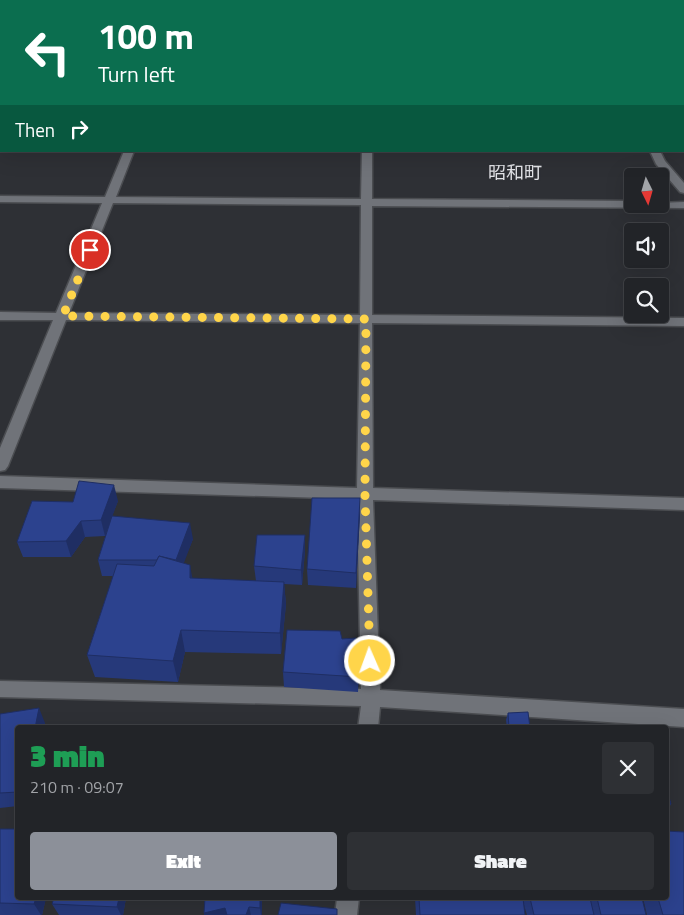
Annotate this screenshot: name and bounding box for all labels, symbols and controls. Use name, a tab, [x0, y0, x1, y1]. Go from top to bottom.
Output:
text: 100 m	[98, 9, 194, 63]
icon: left	[15, 20, 80, 85]
text: Turn left	[98, 57, 175, 91]
text: Then	[15, 115, 55, 144]
icon: right	[65, 115, 93, 143]
district label: 昭和町	[488, 159, 542, 186]
north arrow	[624, 168, 669, 212]
map controls	[624, 168, 669, 323]
button: sound	[624, 223, 669, 268]
pin	[69, 229, 111, 271]
icon: arrive	[76, 236, 104, 264]
button: search	[624, 278, 669, 323]
position arrow	[343, 634, 395, 686]
text: 3 min	[30, 733, 105, 779]
button: close	[602, 742, 654, 794]
text: 210 m · 09:07	[30, 775, 124, 799]
button: Exit	[30, 832, 337, 890]
button: Share	[347, 832, 654, 890]

